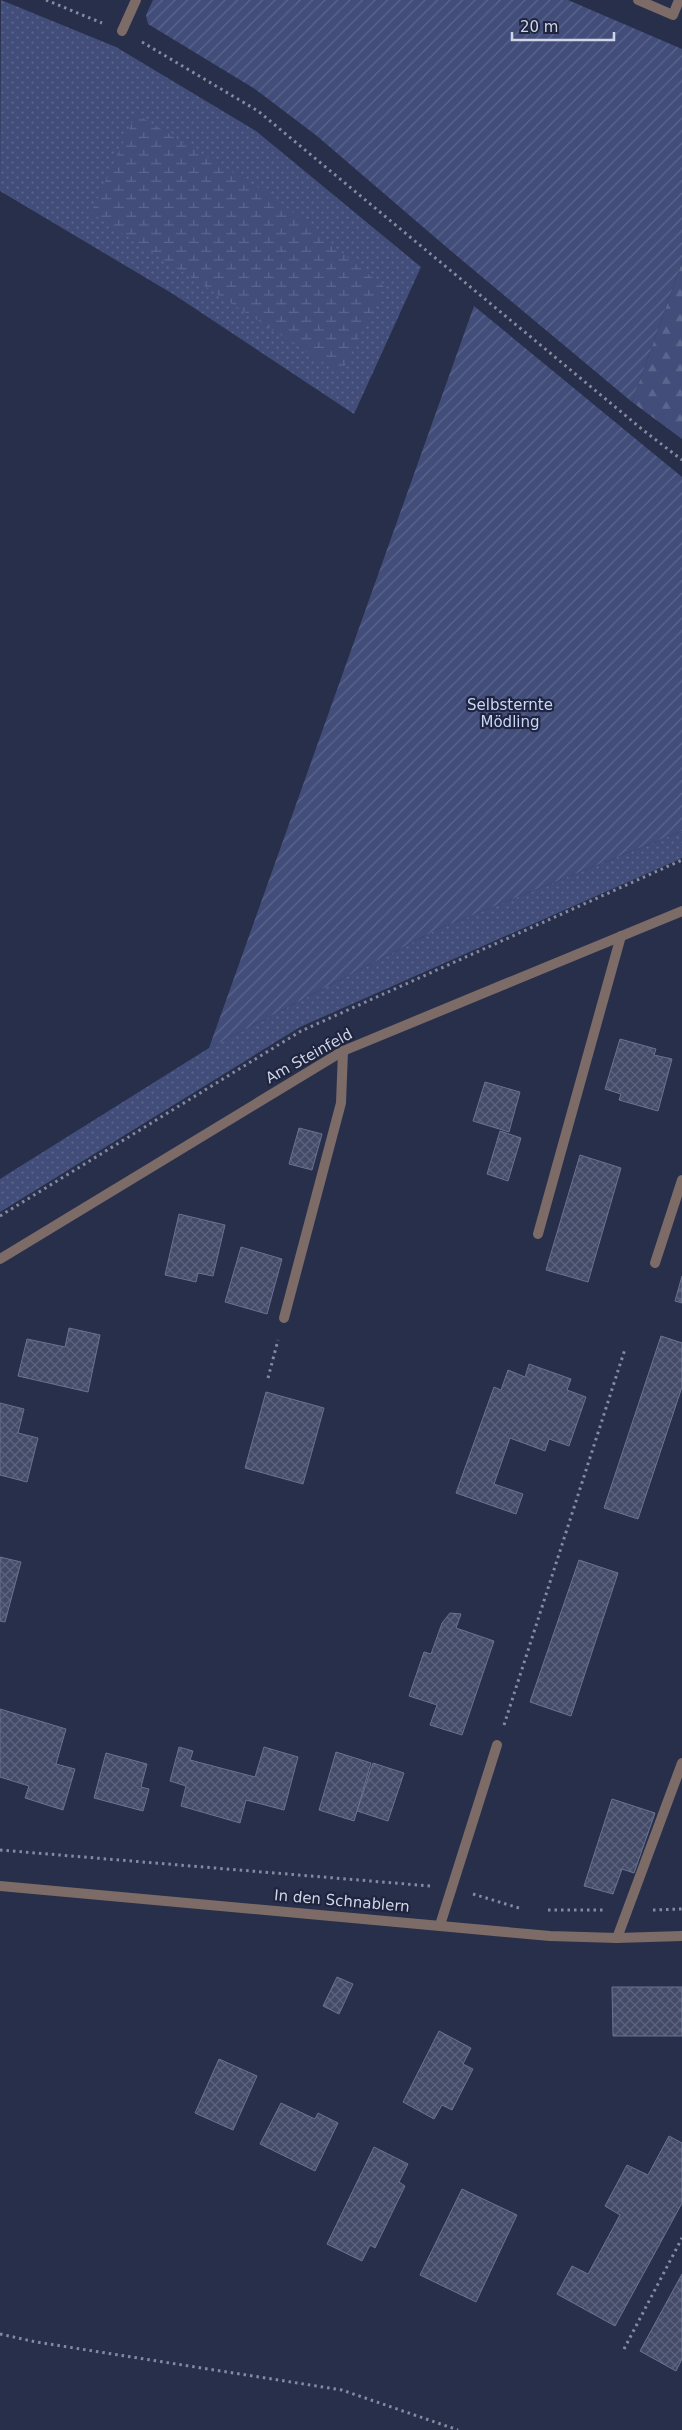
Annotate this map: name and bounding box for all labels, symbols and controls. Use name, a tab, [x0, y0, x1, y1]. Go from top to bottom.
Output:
scale bar	[512, 10, 614, 42]
text: 20 m	[520, 18, 558, 36]
park label: Selbsternte Mödling	[467, 696, 553, 731]
street label: Am Steinfeld	[263, 1025, 355, 1087]
street label: In den Schnablern	[273, 1886, 411, 1916]

